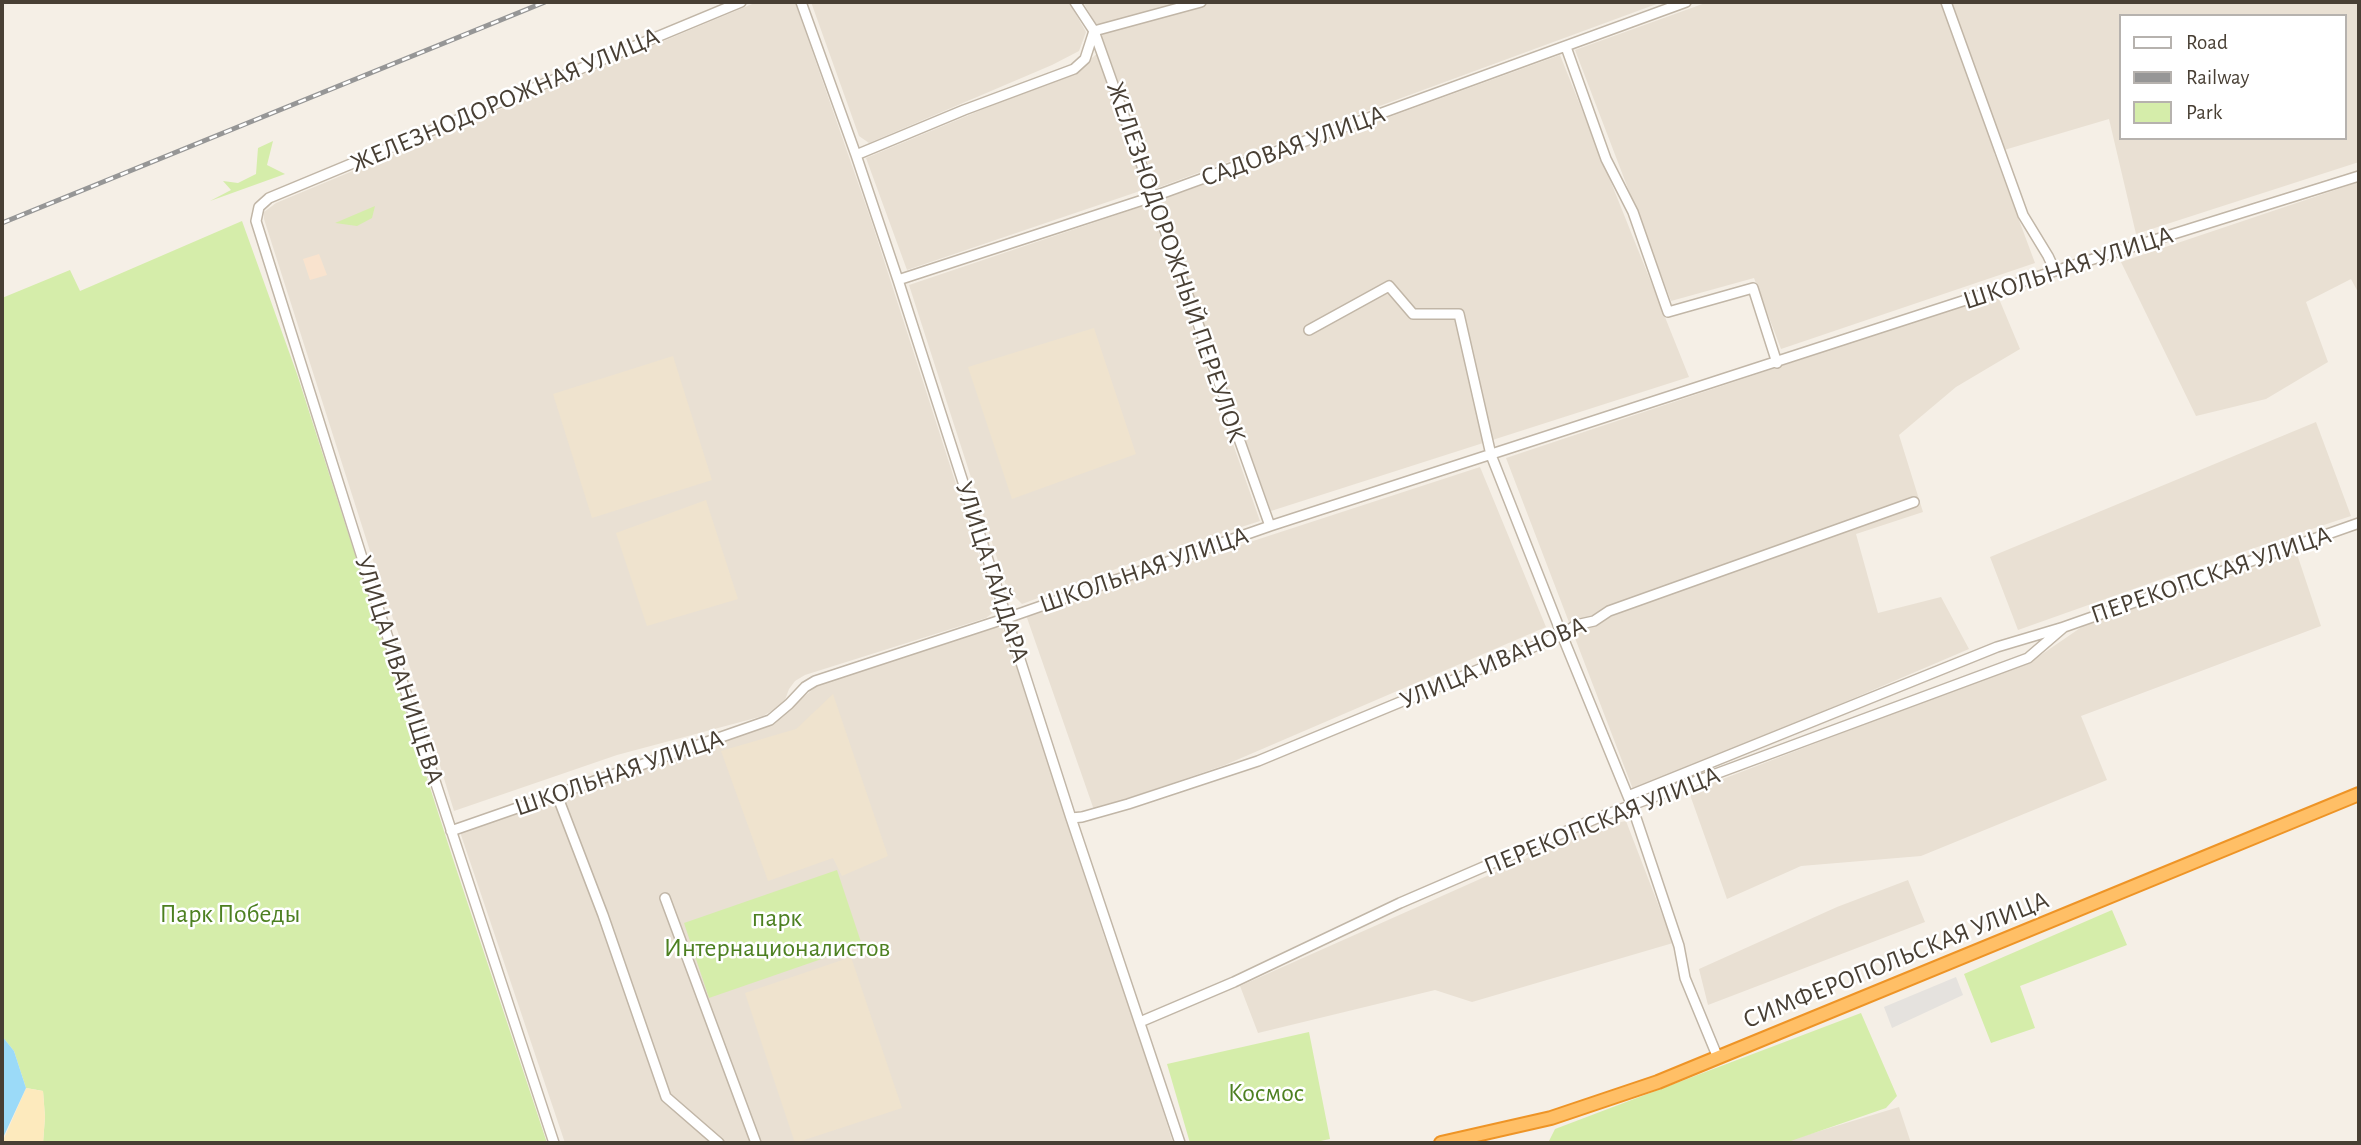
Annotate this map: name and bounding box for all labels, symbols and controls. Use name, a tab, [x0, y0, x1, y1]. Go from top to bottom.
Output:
legend	[2120, 14, 2347, 140]
street label: ЖЕЛЕЗНОДОРОЖНАЯ УЛИЦА	[346, 21, 664, 179]
text: Road	[2186, 32, 2228, 53]
text: Railway	[2186, 67, 2249, 88]
street label: ЖЕЛЕЗНОДОРОЖНЫЙ ПЕРЕУЛОК	[1099, 78, 1253, 446]
street label: САДОВАЯ УЛИЦА	[1197, 98, 1389, 194]
text: Park	[2186, 102, 2222, 123]
street label: ШКОЛЬНАЯ УЛИЦА	[1959, 219, 2177, 317]
street label: УЛИЦА ГАЙДАРА	[948, 477, 1036, 667]
street label: ПЕРЕКОПСКАЯ УЛИЦА	[2087, 519, 2335, 631]
street label: ШКОЛЬНАЯ УЛИЦА	[1035, 520, 1253, 620]
street label: УЛИЦА ИВАНИЩЕВА	[347, 552, 451, 788]
street label: УЛИЦА ИВАНОВА	[1395, 610, 1591, 716]
street label: ШКОЛЬНАЯ УЛИЦА	[510, 723, 728, 823]
street label: ПЕРЕКОПСКАЯ УЛИЦА	[1479, 759, 1725, 883]
street label: СИМФЕРОПОЛЬСКАЯ УЛИЦА	[1739, 884, 2053, 1036]
park label: Парк Победы	[160, 898, 300, 930]
park label: парк Интернационалистов	[664, 902, 890, 964]
park label: Космос	[1228, 1077, 1304, 1109]

